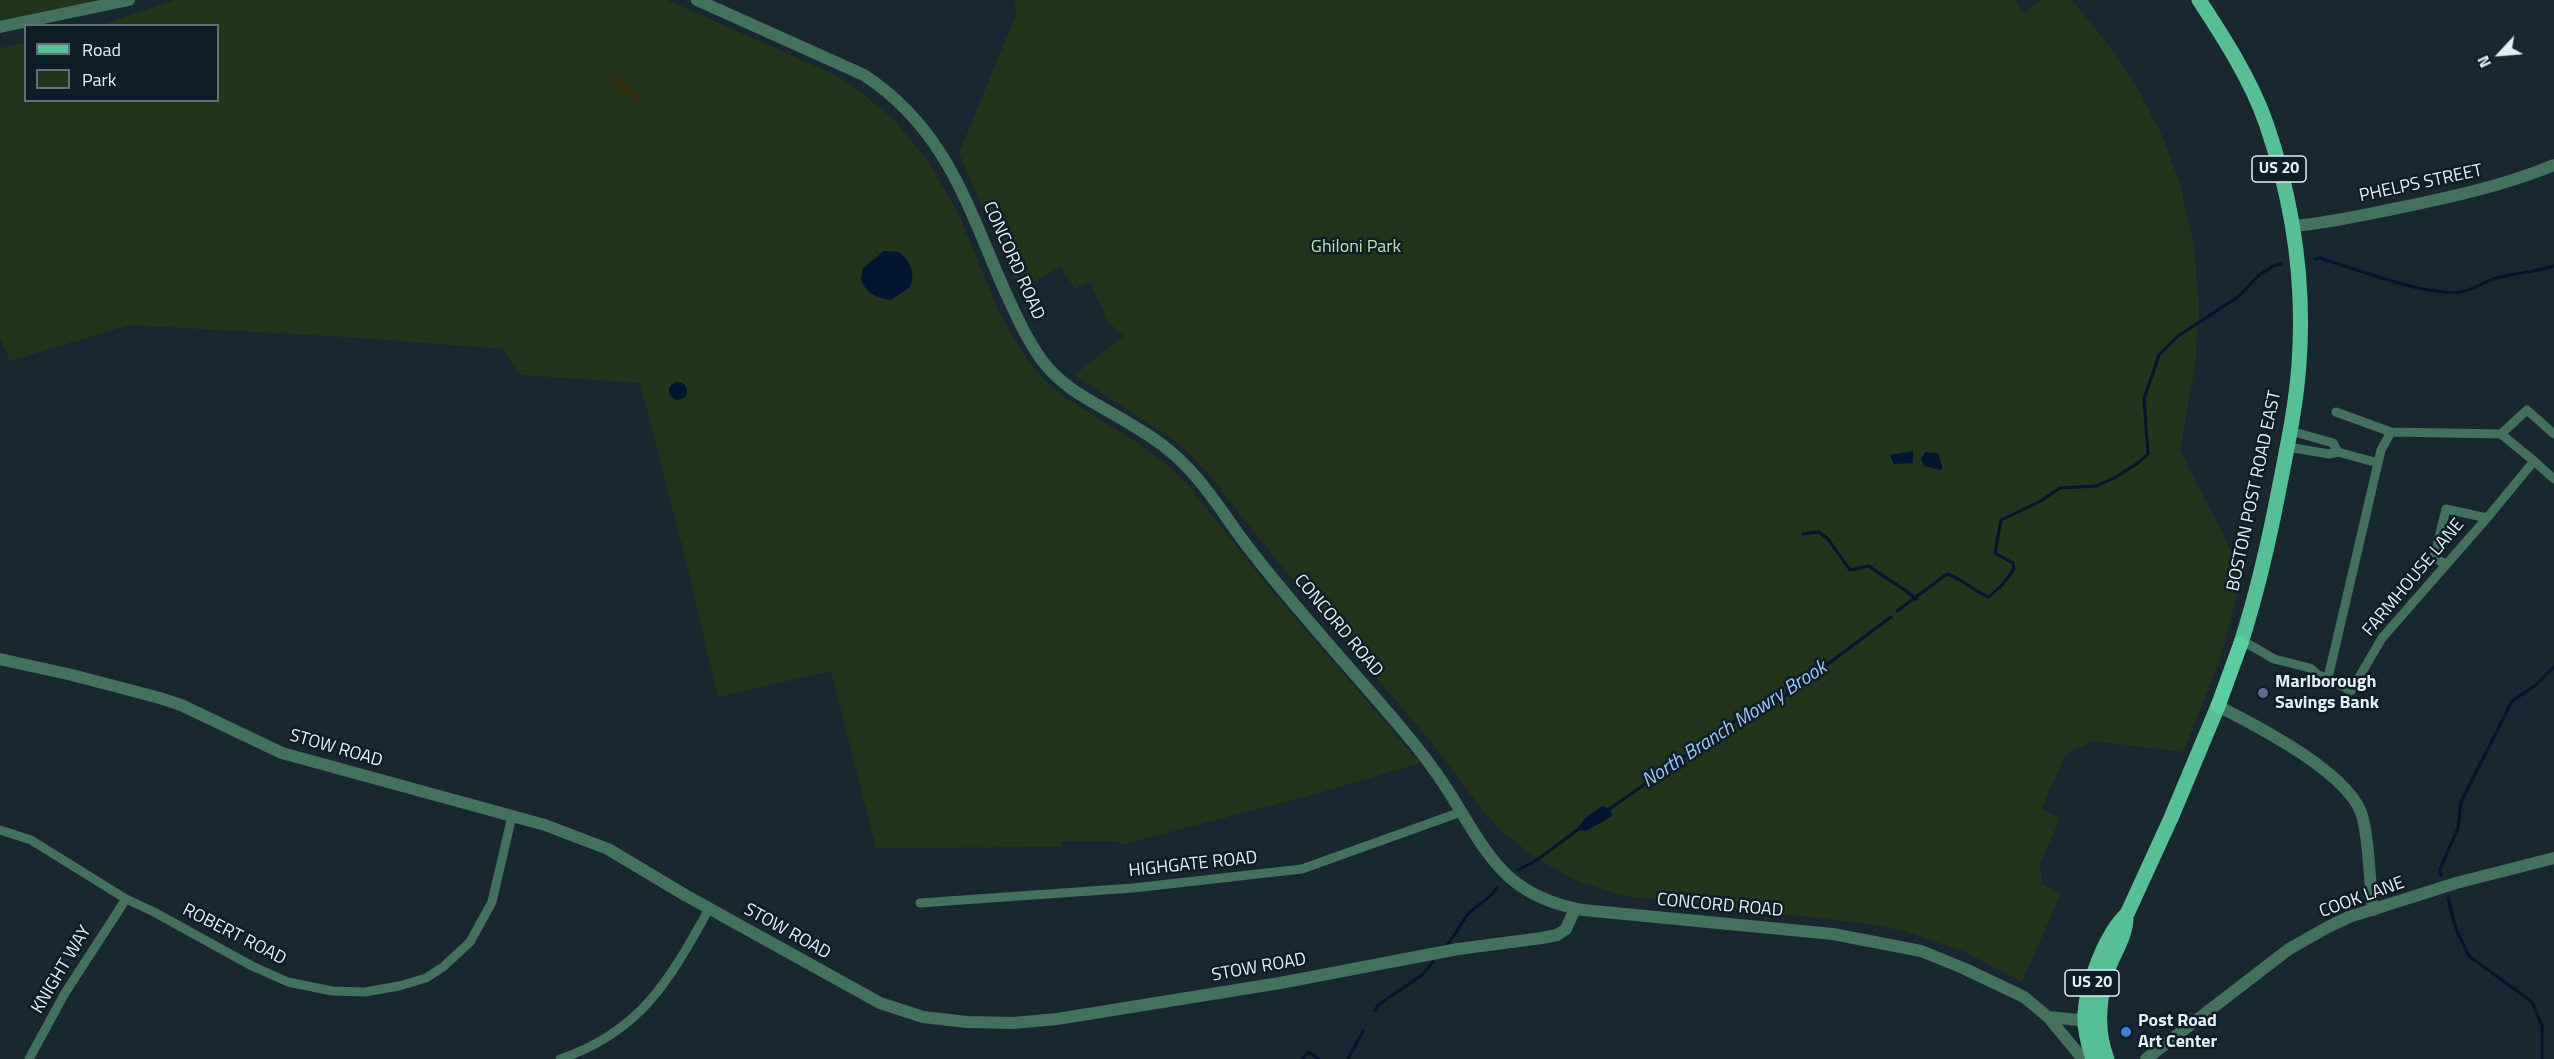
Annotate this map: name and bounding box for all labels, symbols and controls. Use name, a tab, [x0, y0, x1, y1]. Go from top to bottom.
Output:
legend	[24, 24, 219, 102]
north arrow	[2470, 24, 2530, 84]
text: Road	[82, 36, 121, 63]
text: N	[2471, 52, 2497, 72]
text: Park	[82, 66, 116, 93]
road number: US 20	[2252, 156, 2306, 182]
street label: PHELPS STREET	[2357, 160, 2485, 208]
street label: CONCORD ROAD	[977, 199, 1049, 323]
park label: Ghiloni Park	[1311, 237, 1401, 259]
street label: BOSTON POST ROAD EAST	[2223, 389, 2287, 593]
street label: FARMHOUSE LANE	[2359, 515, 2469, 641]
street label: CONCORD ROAD	[1289, 570, 1387, 682]
water label: North Branch Mowry Brook	[1638, 656, 1832, 794]
place label: Marlborough Savings Bank	[2275, 672, 2379, 714]
marker: Marlborough Savings Bank	[2256, 686, 2270, 700]
street label: STOW ROAD	[287, 725, 385, 773]
street label: HIGHGATE ROAD	[1128, 848, 1258, 882]
street label: COOK LANE	[2316, 873, 2408, 923]
street label: CONCORD ROAD	[1656, 890, 1784, 922]
street label: STOW ROAD	[740, 899, 834, 965]
street label: ROBERT ROAD	[179, 900, 289, 970]
street label: KNIGHT WAY	[27, 922, 97, 1018]
street label: STOW ROAD	[1210, 949, 1308, 987]
road number: US 20	[2065, 970, 2119, 996]
place label: Post Road Art Center	[2138, 1011, 2217, 1054]
marker: Post Road Art Center	[2119, 1025, 2133, 1039]

